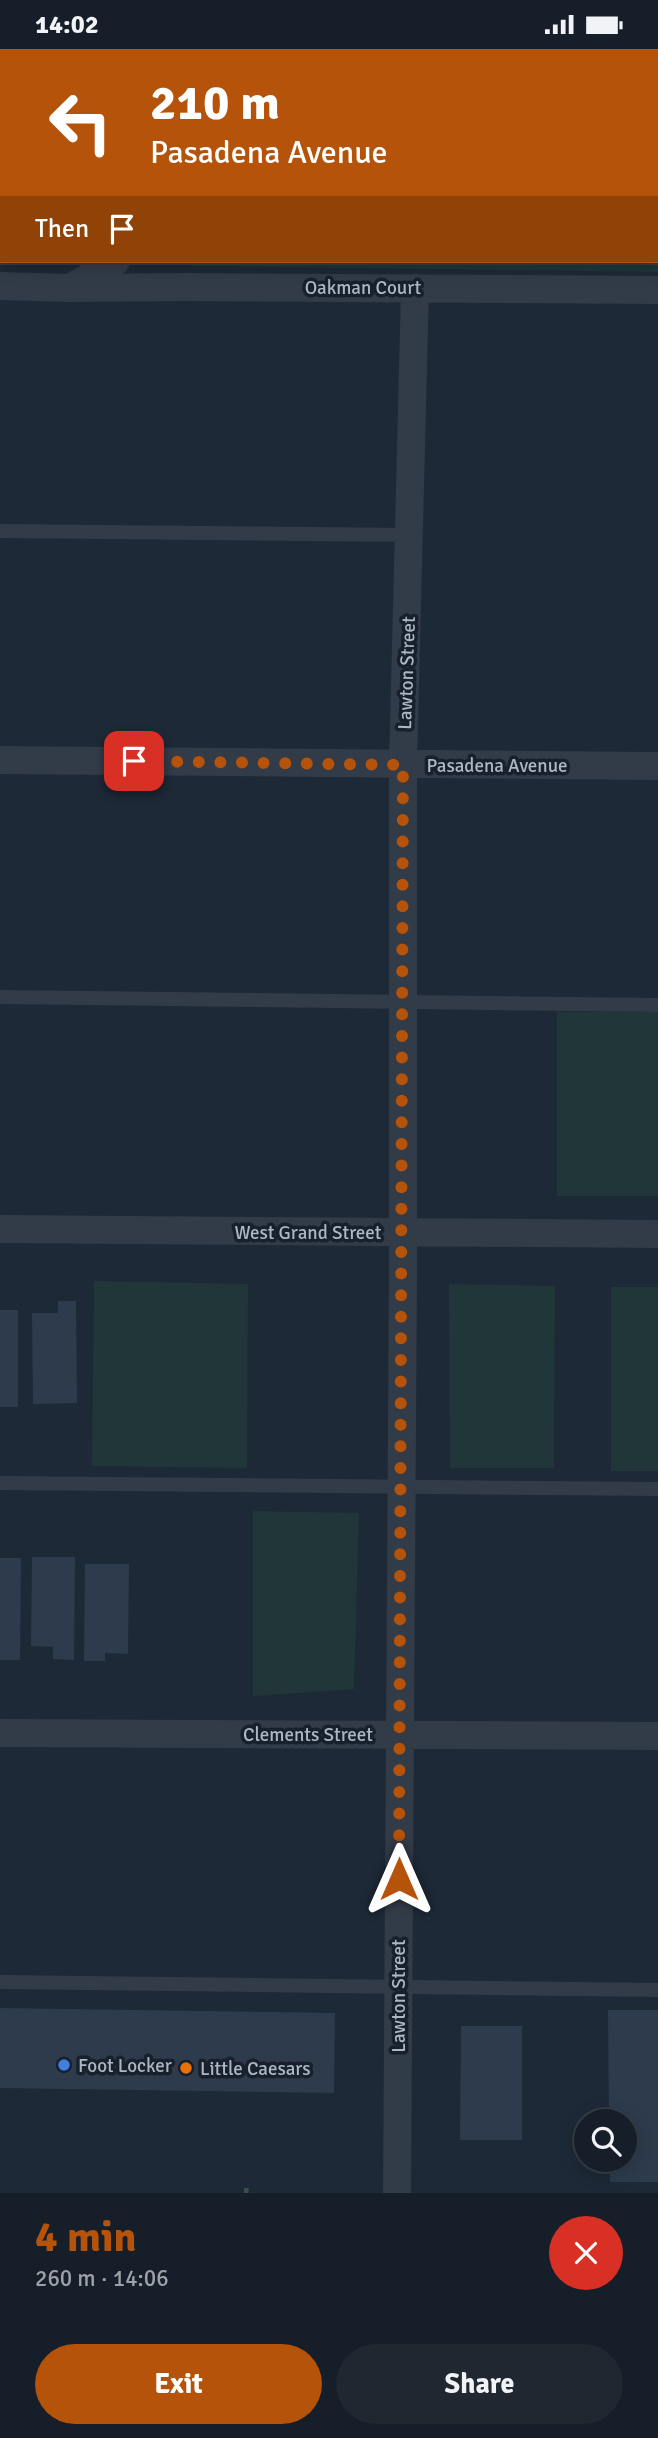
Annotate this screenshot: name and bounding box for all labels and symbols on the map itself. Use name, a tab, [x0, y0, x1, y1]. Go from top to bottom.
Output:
street label: Oakman Court	[305, 276, 422, 300]
street label: Lawton Street	[393, 616, 421, 730]
pin	[104, 731, 164, 791]
street label: Pasadena Avenue	[426, 754, 568, 778]
street label: West Grand Street	[235, 1221, 382, 1245]
street label: Clements Street	[243, 1723, 373, 1747]
position arrow	[362, 1842, 436, 1916]
street label: Lawton Street	[387, 1939, 411, 2053]
place label: Foot Locker	[78, 2054, 172, 2078]
marker: Foot Locker	[56, 2057, 72, 2073]
place label: Little Caesars	[200, 2057, 311, 2081]
marker: Little Caesars	[178, 2060, 194, 2076]

